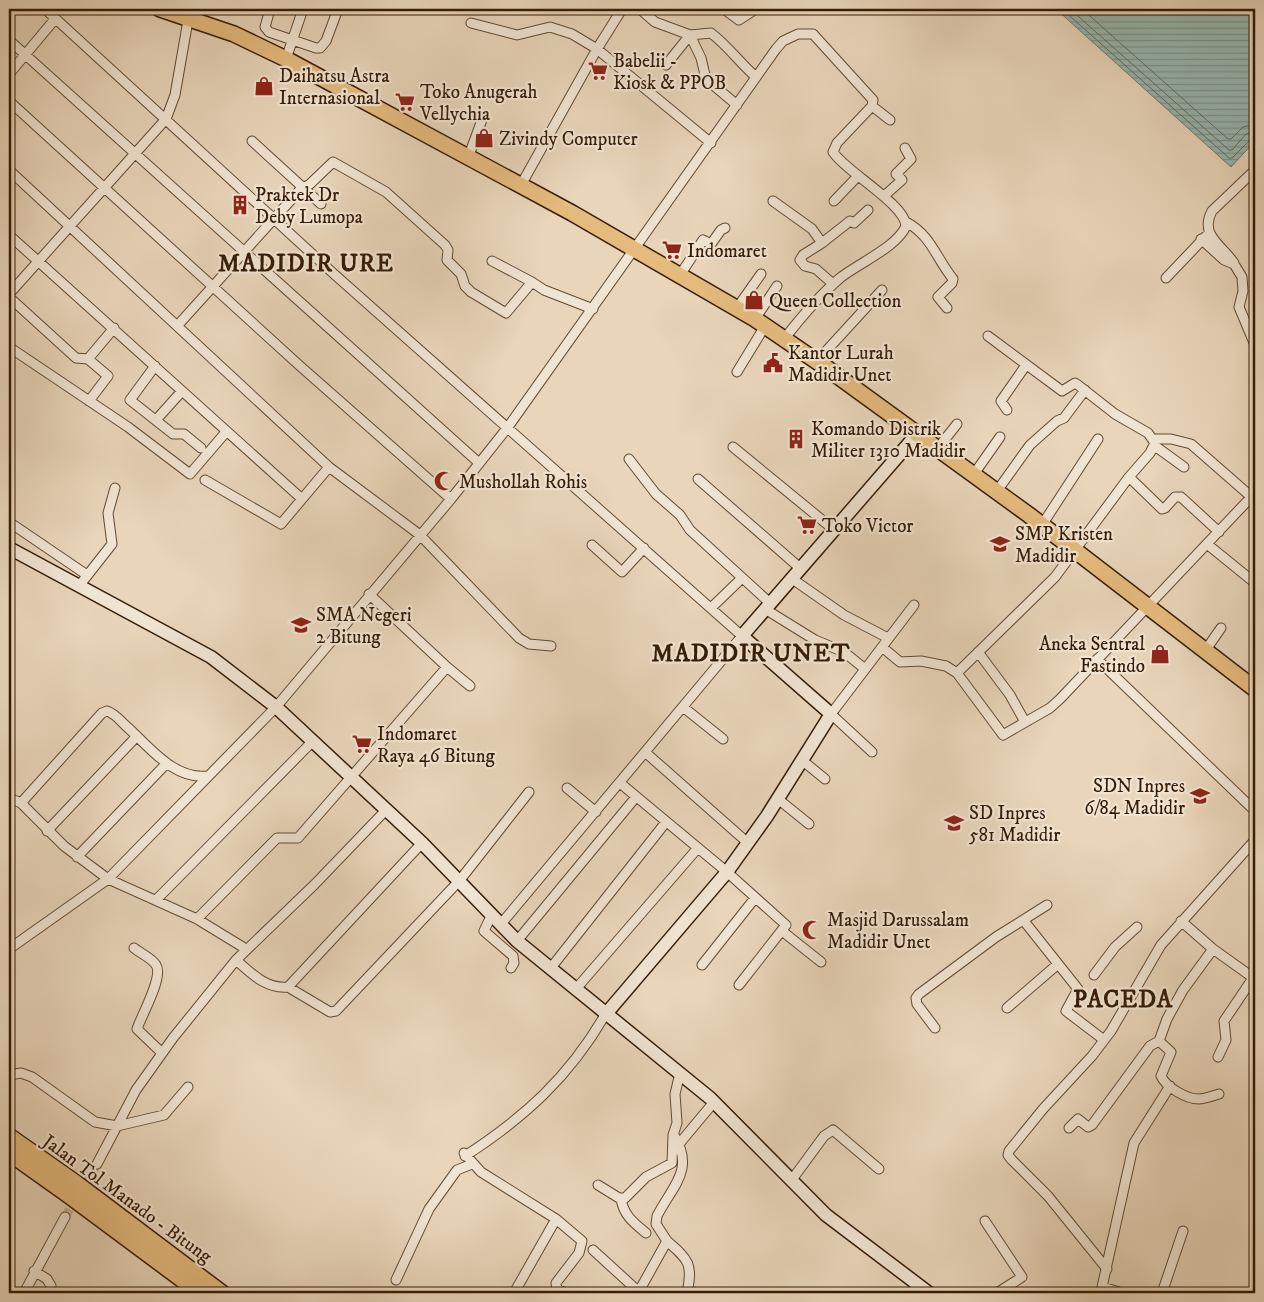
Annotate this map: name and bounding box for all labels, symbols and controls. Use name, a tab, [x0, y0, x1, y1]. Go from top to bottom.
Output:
place label: Babelii - Kiosk & PPOB	[613, 50, 726, 95]
supermarket icon: Babelii - Kiosk & PPOB	[587, 60, 609, 82]
place label: Daihatsu Astra Internasional	[279, 65, 390, 110]
shop icon: Daihatsu Astra Internasional	[253, 75, 275, 97]
place label: Toko Anugerah Vellychia	[419, 81, 537, 126]
supermarket icon: Toko Anugerah Vellychia	[394, 91, 416, 113]
shop icon: Zivindy Computer	[473, 127, 495, 149]
place label: Zivindy Computer	[499, 128, 638, 151]
place label: Praktek Dr Deby Lumopa	[255, 184, 363, 229]
building icon: Praktek Dr Deby Lumopa	[229, 194, 251, 216]
supermarket icon: Indomaret	[661, 239, 683, 261]
place label: Indomaret	[687, 240, 767, 263]
district label: MADIDIR URE	[218, 249, 394, 279]
shop icon: Queen Collection	[743, 289, 765, 311]
place label: Queen Collection	[769, 290, 901, 313]
place label: Kantor Lurah Madidir Unet	[788, 342, 894, 387]
public building icon: Kantor Lurah Madidir Unet	[762, 352, 784, 374]
place label: Komando Distrik Militer 1310 Madidir	[811, 418, 965, 463]
building icon: Komando Distrik Militer 1310 Madidir	[785, 428, 807, 450]
mosque icon: Mushollah Rohis	[433, 470, 455, 492]
place label: Mushollah Rohis	[459, 471, 587, 494]
supermarket icon: Toko Victor	[796, 514, 818, 536]
place label: Toko Victor	[822, 515, 913, 538]
place label: SMP Kristen Madidir	[1015, 523, 1113, 568]
school or university icon: SMP Kristen Madidir	[989, 533, 1011, 555]
place label: SMA Negeri 2 Bitung	[316, 604, 412, 649]
school or university icon: SMA Negeri 2 Bitung	[290, 614, 312, 636]
place label: Aneka Sentral Fastindo	[1039, 633, 1145, 678]
district label: MADIDIR UNET	[652, 639, 850, 669]
shop icon: Aneka Sentral Fastindo	[1149, 643, 1171, 665]
place label: Indomaret Raya 46 Bitung	[377, 723, 496, 768]
supermarket icon: Indomaret Raya 46 Bitung	[351, 733, 373, 755]
place label: SDN Inpres 6/84 Madidir	[1084, 775, 1185, 820]
school or university icon: SDN Inpres 6/84 Madidir	[1189, 785, 1211, 807]
place label: SD Inpres 581 Madidir	[969, 802, 1060, 847]
school or university icon: SD Inpres 581 Madidir	[943, 812, 965, 834]
place label: Masjid Darussalam Madidir Unet	[827, 909, 969, 954]
mosque icon: Masjid Darussalam Madidir Unet	[801, 919, 823, 941]
district label: PACEDA	[1073, 985, 1173, 1015]
street label: Jalan Tol Manado - Bitung	[36, 1129, 217, 1269]

